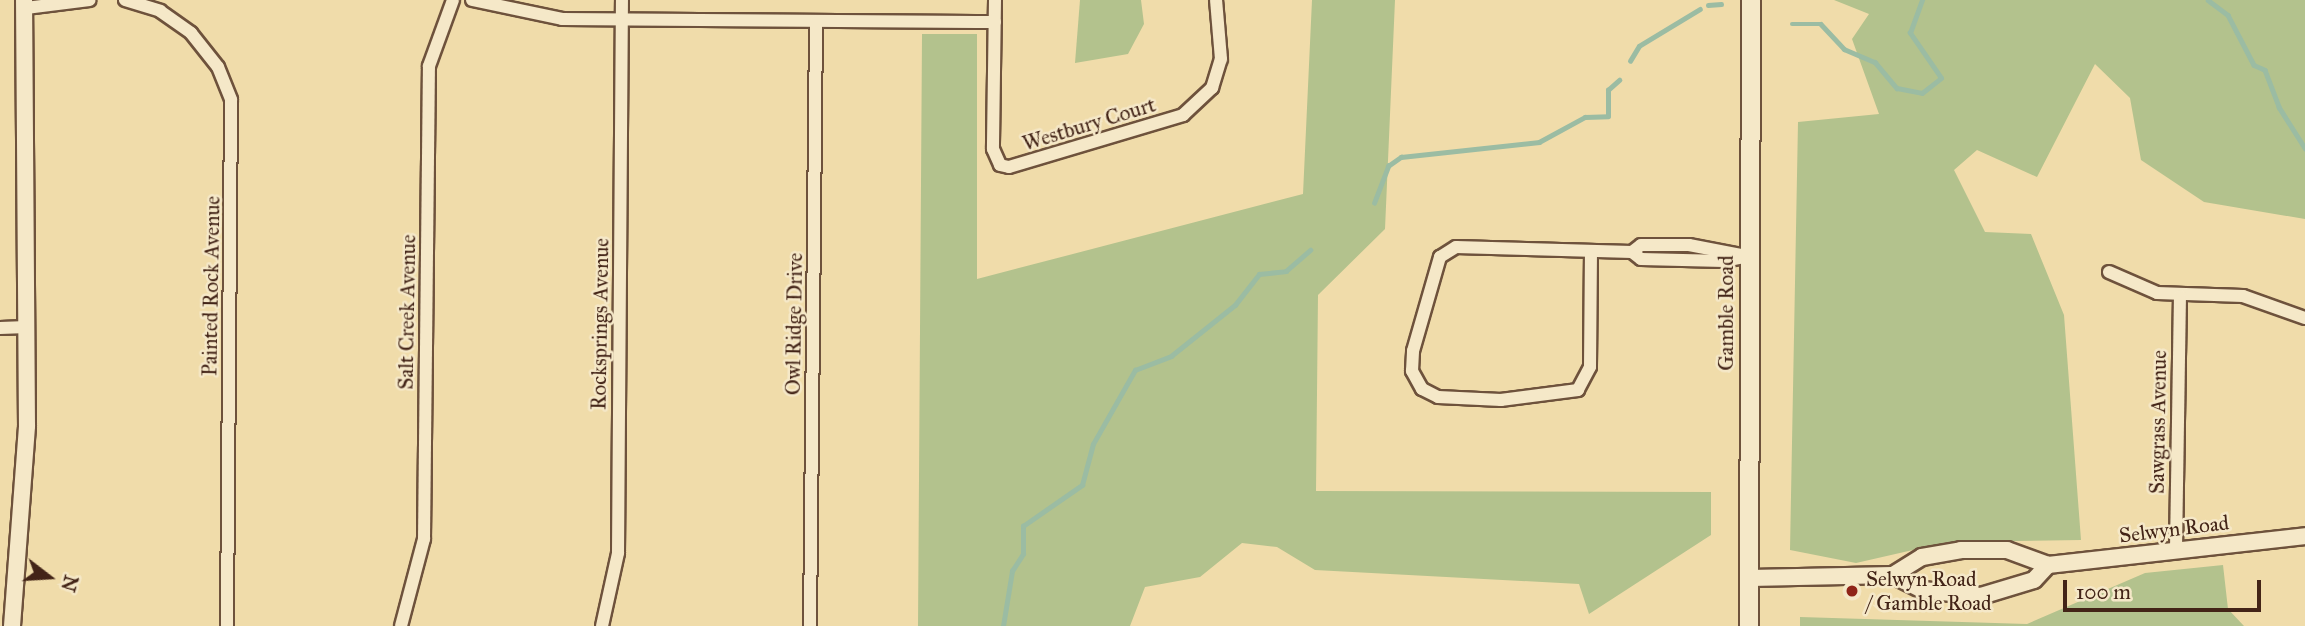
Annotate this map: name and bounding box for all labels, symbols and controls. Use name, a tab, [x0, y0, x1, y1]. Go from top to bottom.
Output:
street label: Westbury Court	[1019, 92, 1159, 156]
street label: Painted Rock Avenue	[197, 196, 225, 376]
street label: Salt Creek Avenue	[393, 234, 421, 390]
street label: Rocksprings Avenue	[586, 238, 614, 410]
street label: Owl Ridge Drive	[780, 253, 808, 395]
street label: Gamble Road	[1713, 255, 1739, 371]
street label: Sawgrass Avenue	[2144, 350, 2172, 494]
street label: Selwyn Road	[2118, 510, 2230, 548]
north arrow	[14, 542, 84, 612]
place label: Selwyn Road / Gamble Road	[1866, 566, 1992, 616]
scale bar	[2067, 566, 2265, 610]
text: N	[56, 572, 83, 594]
text: 100 m	[2076, 579, 2131, 605]
marker: Selwyn Road / Gamble Road	[1844, 583, 1860, 599]

